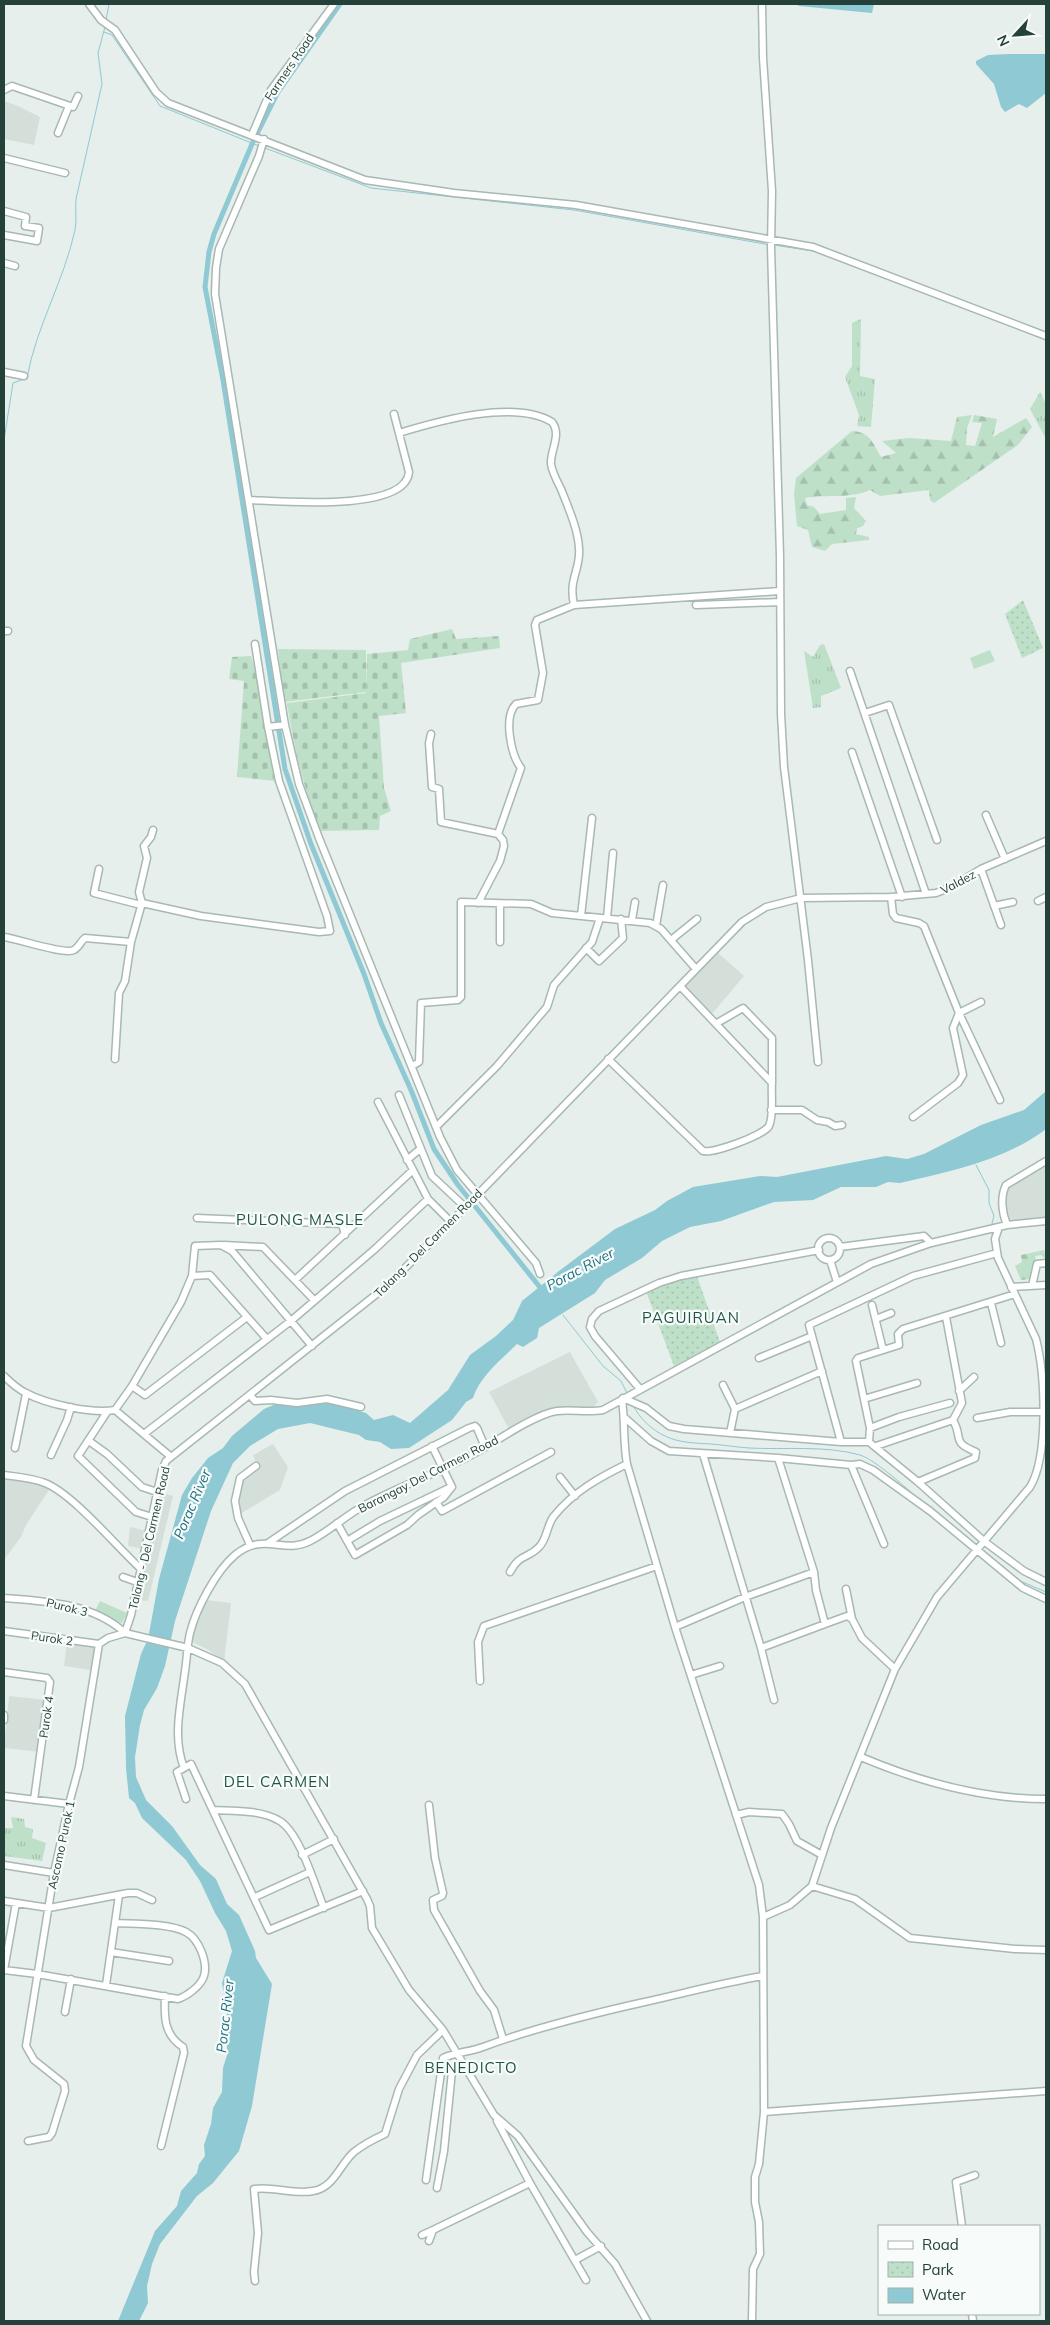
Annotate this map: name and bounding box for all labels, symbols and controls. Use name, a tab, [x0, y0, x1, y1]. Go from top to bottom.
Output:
north arrow	[990, 10, 1040, 60]
street label: Farmers Road	[261, 30, 317, 104]
text: N	[993, 32, 1014, 49]
street label: Valdez	[938, 867, 978, 897]
street label: Talang - Del Carmen Road	[371, 1186, 485, 1300]
district label: PULONG MASLE	[236, 1210, 364, 1229]
water label: Porac River	[543, 1243, 618, 1294]
district label: PAGUIRUAN	[642, 1308, 740, 1327]
street label: Barangay Del Carmen Road	[355, 1432, 501, 1516]
street label: Talang - Del Carmen Road	[125, 1465, 173, 1611]
water label: Porac River	[169, 1466, 215, 1542]
street label: Purok 3	[45, 1595, 89, 1619]
street label: Purok 2	[30, 1628, 74, 1648]
street label: Purok 4	[36, 1695, 56, 1739]
district label: DEL CARMEN	[224, 1772, 330, 1791]
street label: Ascomo Purok 1	[44, 1799, 78, 1891]
water label: Porac River	[212, 1977, 238, 2054]
district label: BENEDICTO	[424, 2058, 518, 2077]
legend	[878, 2225, 1040, 2315]
text: Road	[922, 2235, 959, 2254]
text: Park	[922, 2260, 954, 2279]
text: Water	[922, 2285, 966, 2304]

